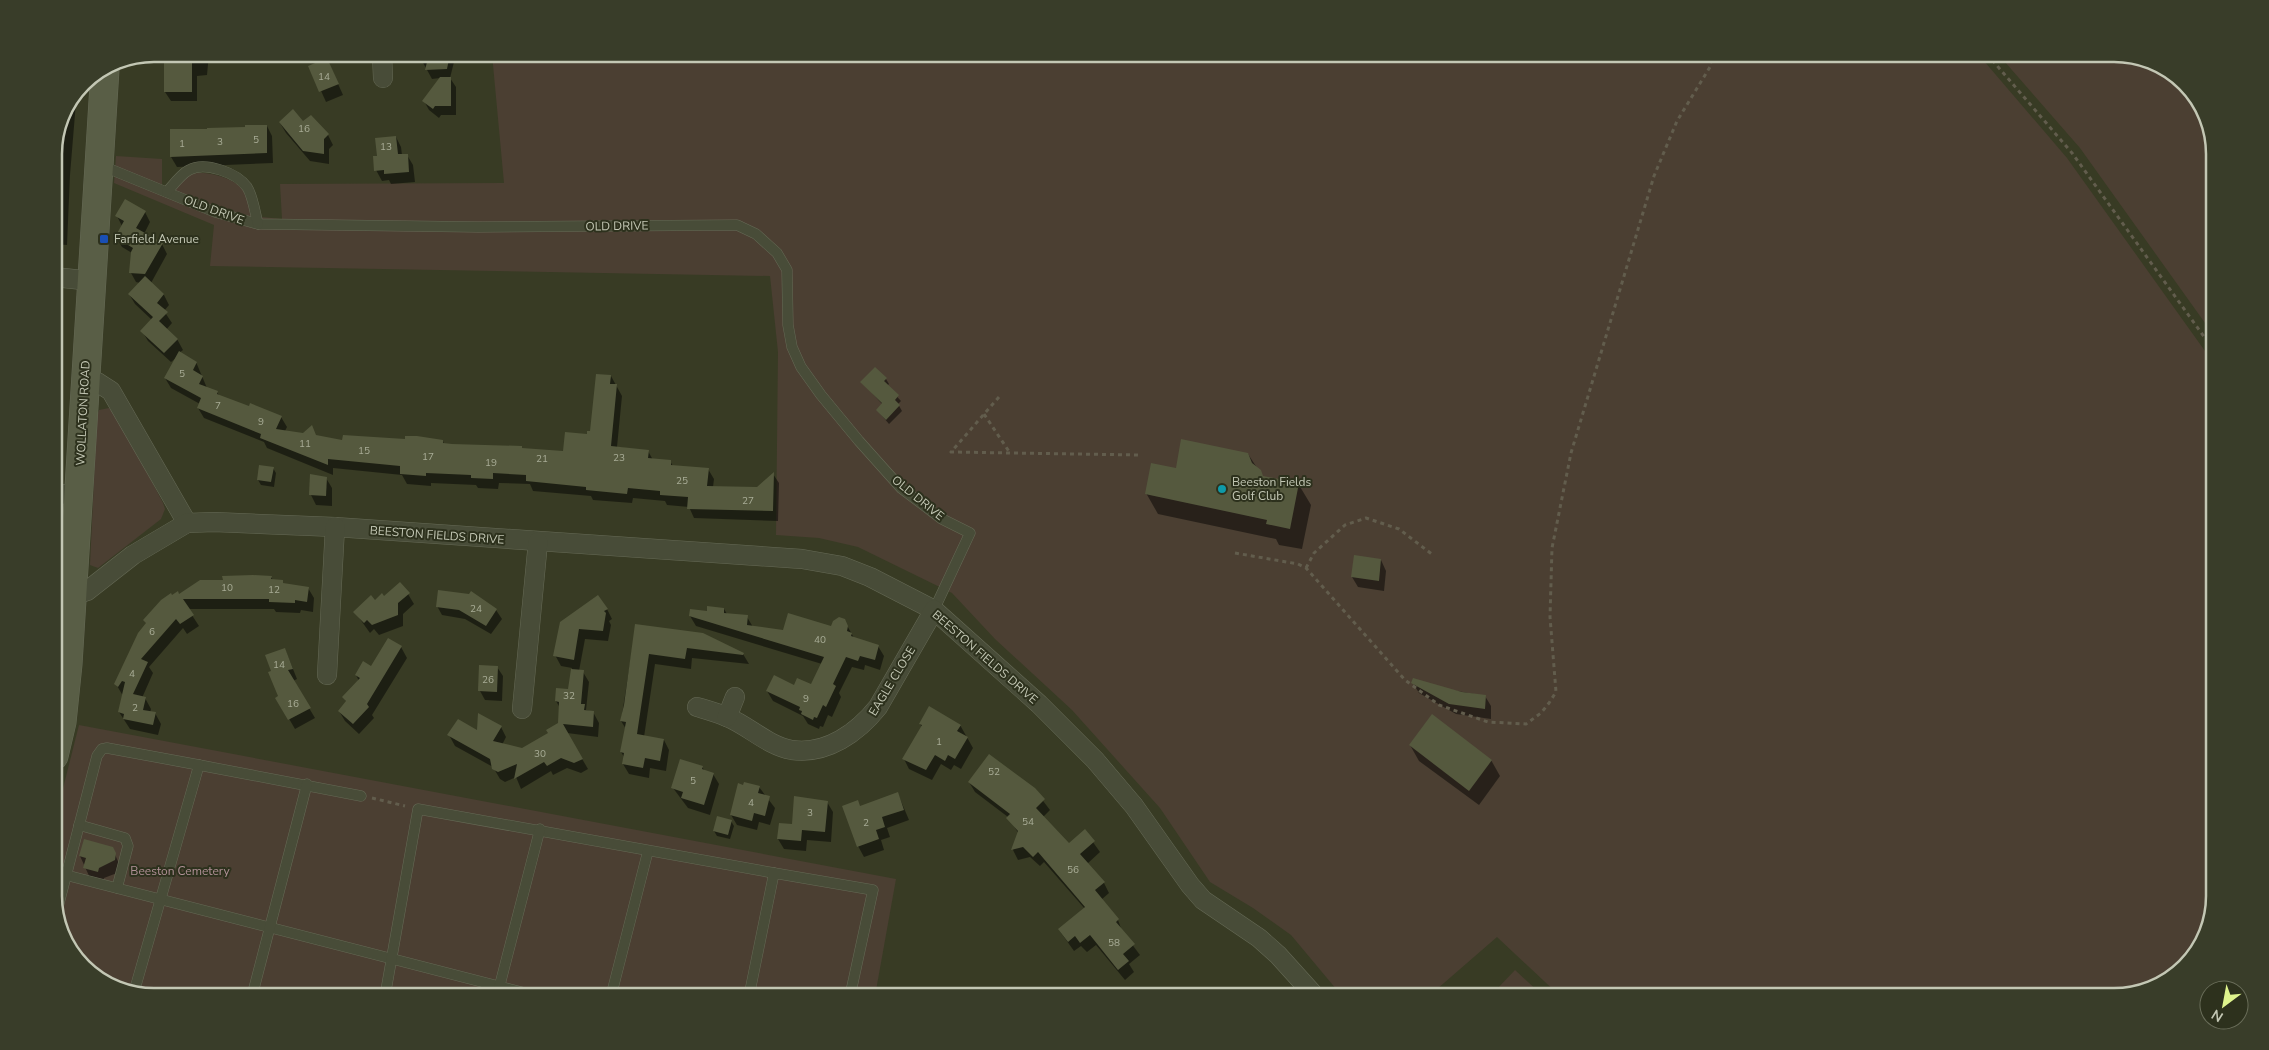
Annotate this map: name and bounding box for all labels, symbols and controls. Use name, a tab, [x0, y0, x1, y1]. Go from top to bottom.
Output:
house number: 14	[318, 70, 330, 84]
house number: 16	[298, 122, 310, 136]
house number: 5	[253, 133, 259, 147]
house number: 3	[217, 135, 223, 149]
house number: 1	[179, 137, 185, 151]
house number: 13	[380, 140, 392, 154]
street label: OLD DRIVE	[182, 192, 246, 228]
street label: OLD DRIVE	[585, 217, 649, 235]
place label: Farfield Avenue	[114, 231, 199, 247]
marker: Farfield Avenue	[98, 233, 110, 245]
street label: WOLLATON ROAD	[72, 360, 94, 466]
house number: 5	[179, 367, 185, 381]
house number: 7	[215, 399, 221, 413]
house number: 9	[258, 415, 264, 429]
house number: 11	[299, 437, 311, 451]
house number: 15	[358, 444, 370, 458]
house number: 17	[422, 450, 434, 464]
house number: 23	[613, 451, 625, 465]
house number: 21	[536, 452, 548, 466]
house number: 19	[485, 456, 497, 470]
street label: OLD DRIVE	[888, 472, 948, 524]
house number: 25	[676, 474, 688, 488]
place label: Beeston Fields Golf Club	[1232, 474, 1312, 504]
marker: Beeston Fields Golf Club	[1216, 483, 1228, 495]
house number: 27	[742, 494, 754, 508]
street label: BEESTON FIELDS DRIVE	[369, 522, 505, 548]
house number: 10	[221, 581, 233, 595]
house number: 12	[268, 583, 280, 597]
house number: 24	[470, 602, 482, 616]
street label: BEESTON FIELDS DRIVE	[929, 607, 1041, 707]
house number: 6	[149, 625, 155, 639]
house number: 40	[814, 633, 826, 647]
street label: EAGLE CLOSE	[865, 643, 919, 719]
house number: 14	[273, 658, 285, 672]
house number: 4	[129, 667, 135, 681]
house number: 26	[482, 673, 494, 687]
house number: 32	[563, 689, 575, 703]
house number: 9	[803, 692, 809, 706]
house number: 16	[287, 697, 299, 711]
house number: 2	[132, 701, 138, 715]
house number: 1	[936, 735, 942, 749]
house number: 30	[534, 747, 546, 761]
house number: 52	[988, 765, 1000, 779]
house number: 5	[690, 774, 696, 788]
house number: 4	[748, 796, 754, 810]
house number: 3	[807, 806, 813, 820]
house number: 54	[1022, 815, 1034, 829]
house number: 2	[863, 816, 869, 830]
park label: Beeston Cemetery	[130, 863, 230, 879]
house number: 56	[1067, 863, 1079, 877]
house number: 58	[1108, 936, 1120, 950]
north arrow	[2199, 980, 2249, 1030]
text: N	[2208, 1005, 2227, 1026]

